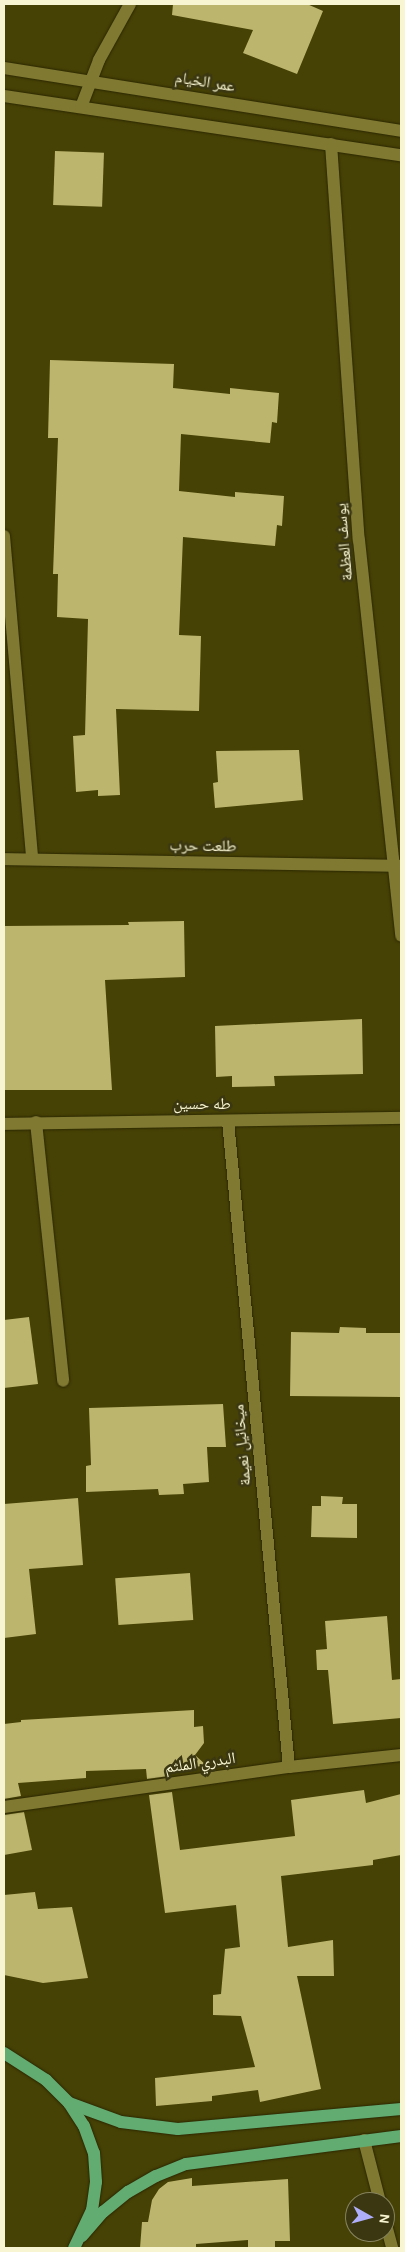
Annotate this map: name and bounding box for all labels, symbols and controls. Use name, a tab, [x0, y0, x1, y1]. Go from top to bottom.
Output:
street label: عمر الخيام	[174, 68, 236, 96]
street label: يوسف العظمة	[331, 502, 357, 582]
street label: طلعت حرب	[169, 836, 237, 856]
street label: طه حسين	[173, 1094, 231, 1114]
street label: ميخائيل نعيمة	[229, 1403, 255, 1487]
street label: البدري الملثم	[163, 1749, 237, 1777]
north arrow	[345, 2192, 395, 2242]
text: N	[375, 2213, 393, 2225]

